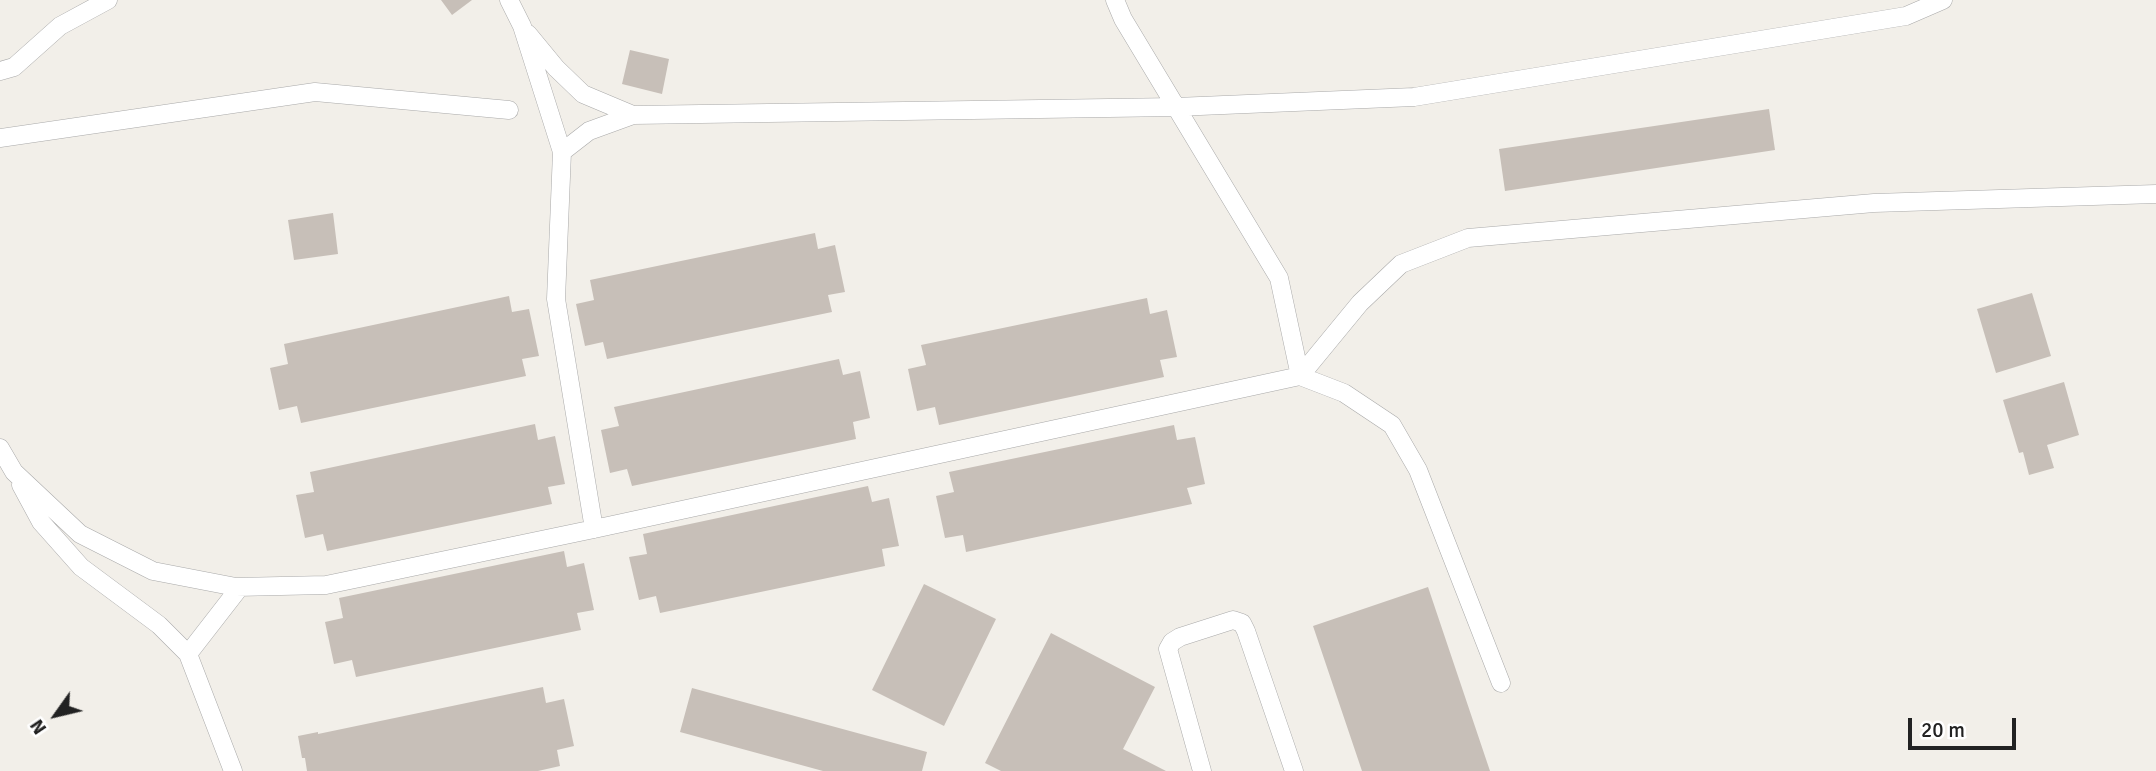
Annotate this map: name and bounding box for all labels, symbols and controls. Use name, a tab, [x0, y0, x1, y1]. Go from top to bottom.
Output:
north arrow	[21, 680, 91, 750]
scale bar	[1911, 704, 2020, 748]
text: N	[25, 715, 52, 739]
text: 20 m	[1921, 717, 1965, 743]

